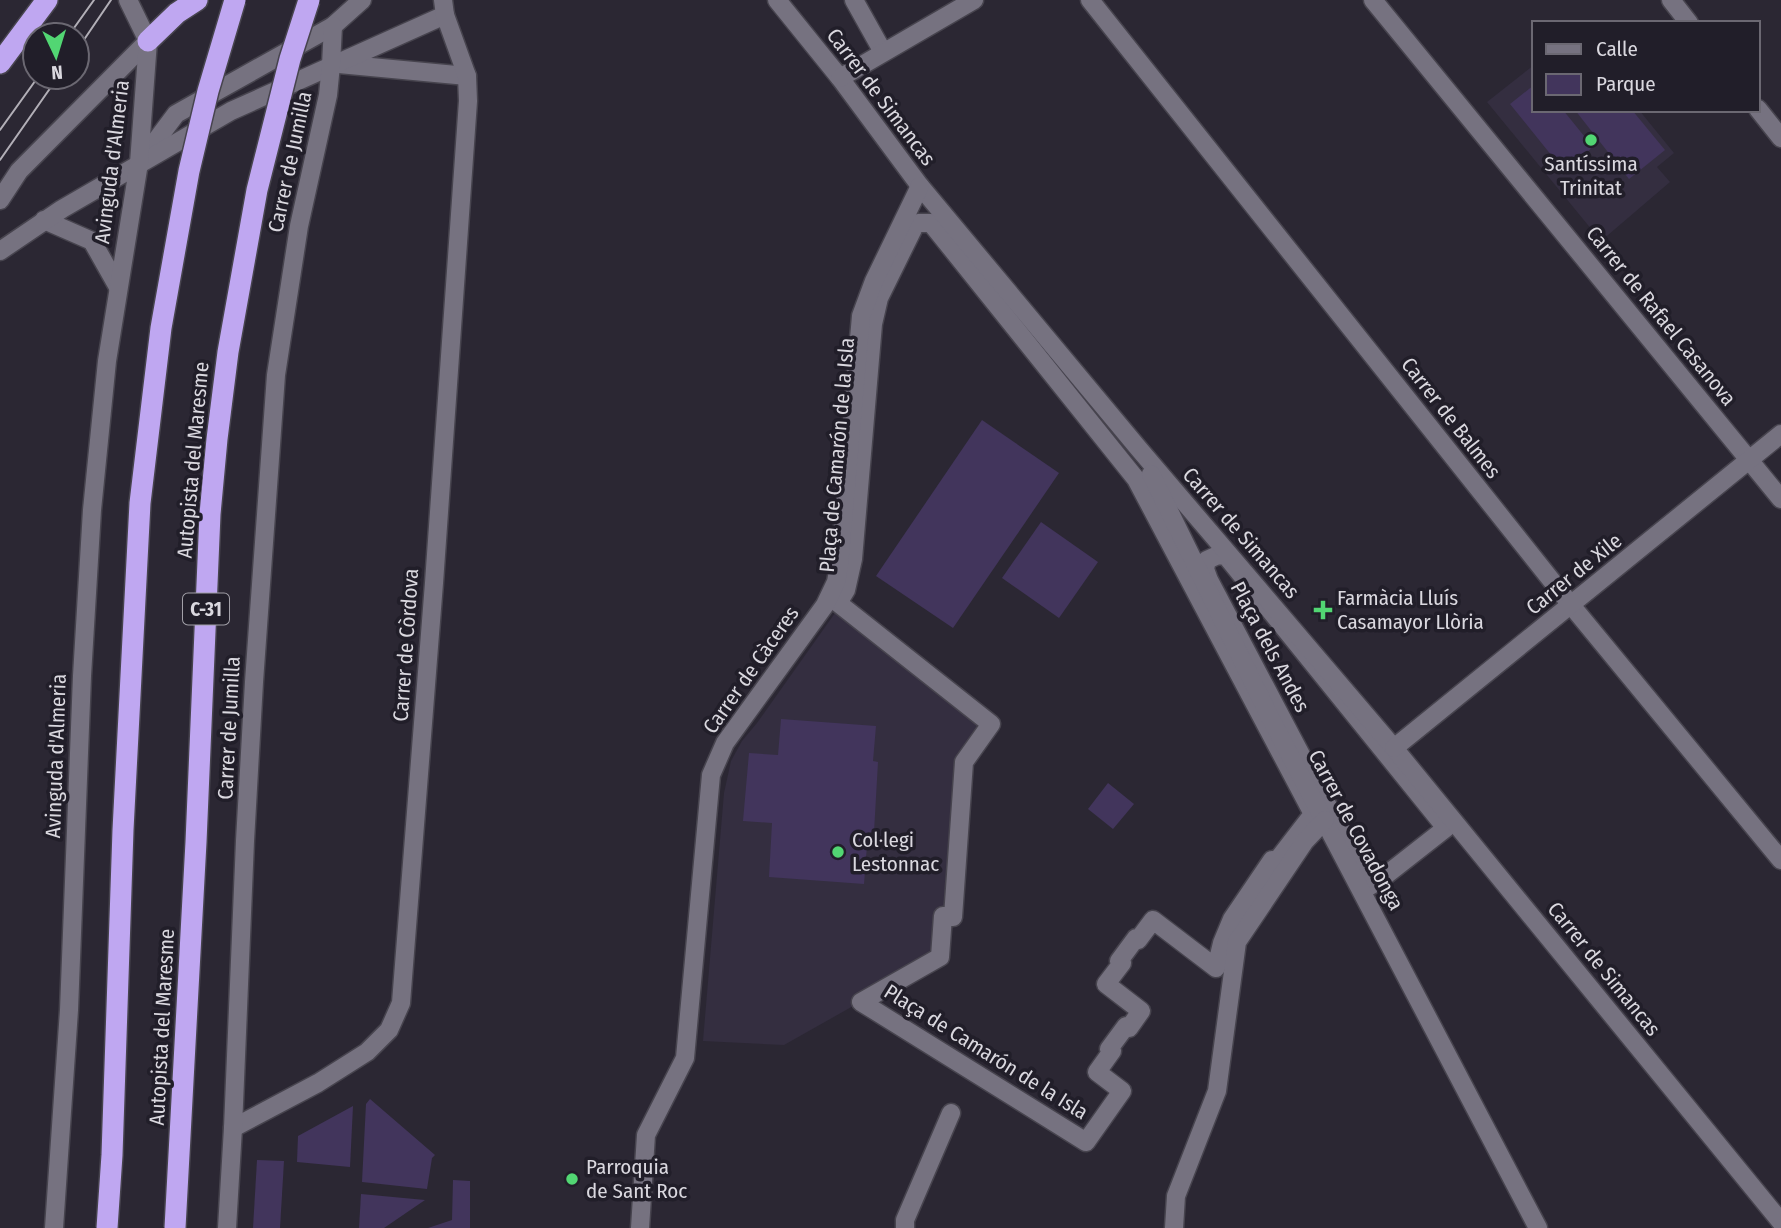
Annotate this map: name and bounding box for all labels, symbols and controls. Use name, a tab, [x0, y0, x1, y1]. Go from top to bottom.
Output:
north arrow	[21, 21, 91, 91]
legend	[1532, 21, 1760, 112]
street label: Carrer de Simancas	[821, 23, 941, 171]
text: Calle	[1596, 36, 1638, 62]
text: N	[51, 61, 64, 84]
text: Parque	[1596, 71, 1656, 97]
street label: Avinguda d'Almeria	[89, 79, 135, 245]
street label: Carrer de Jumilla	[262, 89, 318, 235]
marker: Santíssima Trinitat	[1583, 132, 1599, 148]
place label: Santíssima Trinitat	[1544, 151, 1638, 201]
street label: Carrer de Rafael Casanova	[1580, 221, 1742, 411]
street label: Plaça de Camarón de la Isla	[814, 337, 860, 573]
street label: Carrer de Balmes	[1396, 352, 1506, 484]
street label: Autopista del Maresme	[171, 361, 215, 559]
street label: Carrer de Simancas	[1177, 462, 1305, 604]
street label: Carrer de Xile	[1521, 528, 1627, 620]
street label: Carrer de Còrdova	[388, 567, 424, 723]
street label: Plaça dels Andes	[1225, 577, 1315, 717]
place label: Farmàcia Lluís Casamayor Llòria	[1337, 585, 1484, 635]
road number: C-31	[183, 594, 229, 624]
street label: Carrer de Càceres	[697, 601, 805, 739]
marker: Farmàcia Lluís Casamayor Llòria	[1315, 602, 1331, 618]
street label: Carrer de Jumilla	[212, 656, 246, 800]
street label: Avinguda d'Almeria	[40, 673, 72, 839]
street label: Carrer de Covadonga	[1303, 745, 1409, 915]
place label: Col·legi Lestonnac	[852, 827, 939, 877]
marker: Col·legi Lestonnac	[830, 844, 846, 860]
street label: Carrer de Simancas	[1542, 897, 1666, 1041]
street label: Autopista del Maresme	[144, 928, 180, 1126]
street label: Plaça de Camarón de la Isla	[879, 979, 1093, 1125]
place label: Parroquia de Sant Roc	[586, 1154, 687, 1204]
marker: Parroquia de Sant Roc	[564, 1171, 580, 1187]

